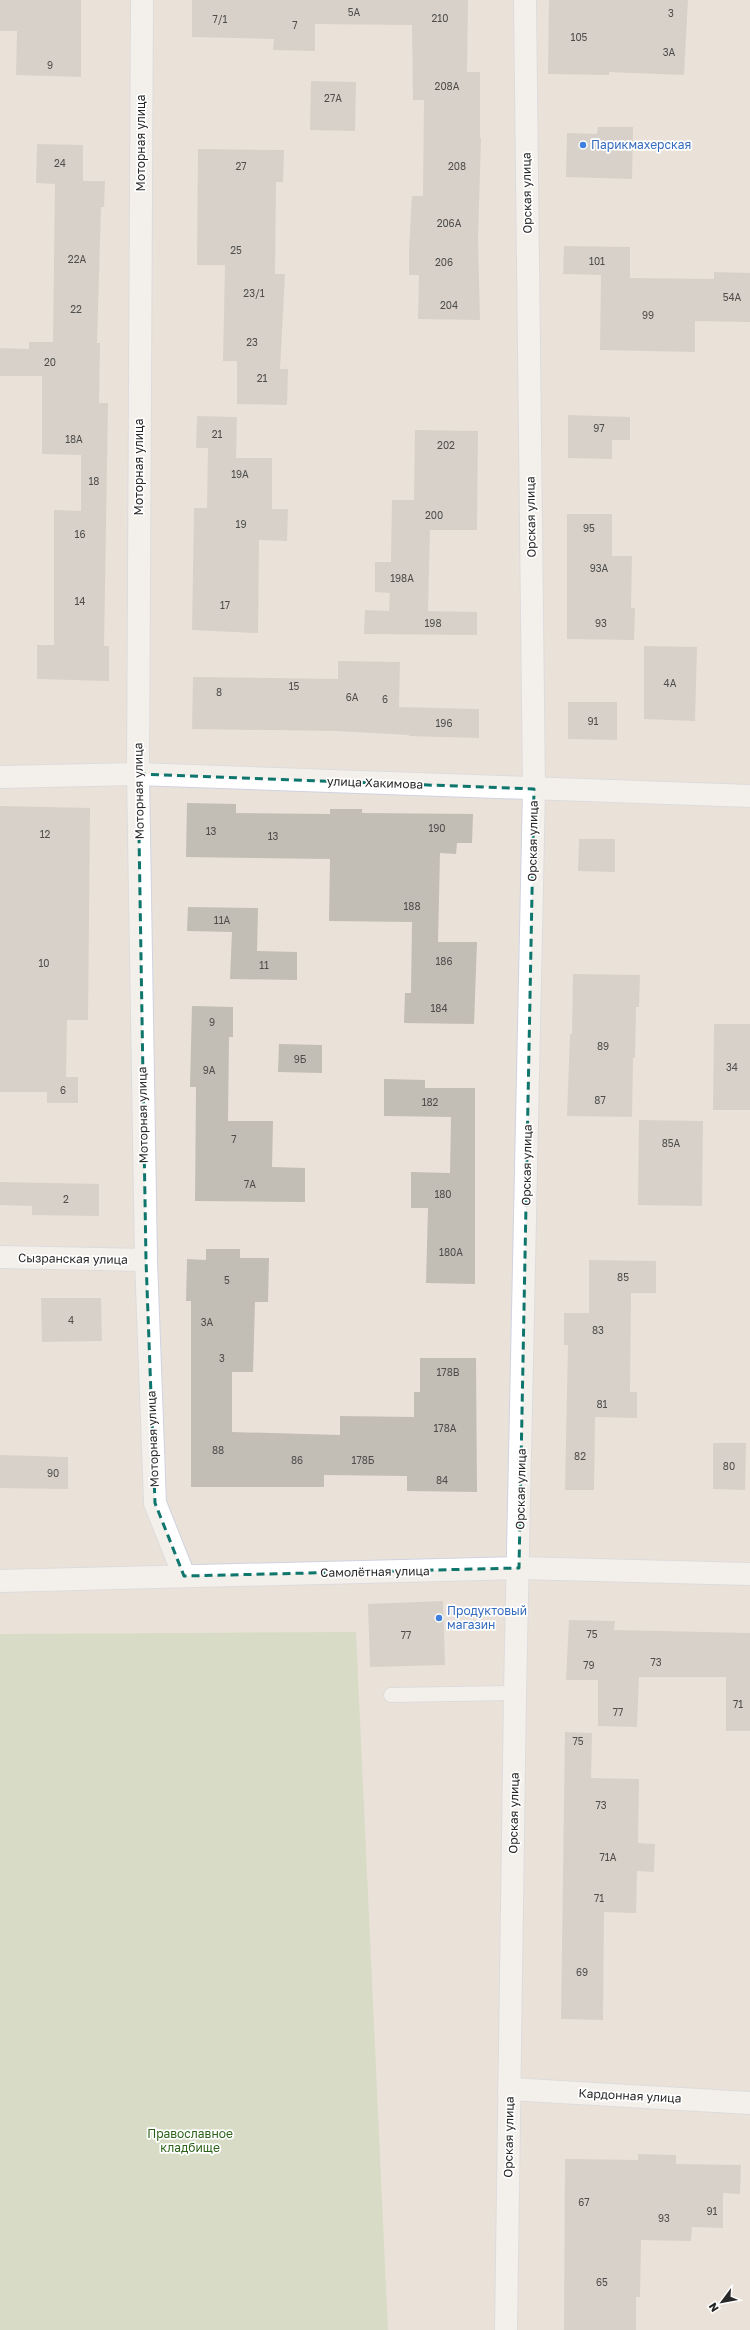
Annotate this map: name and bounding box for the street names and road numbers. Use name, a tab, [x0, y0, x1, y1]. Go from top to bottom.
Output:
street label: Моторная улица	[133, 95, 148, 191]
street label: Орская улица	[518, 152, 535, 234]
street label: Моторная улица	[131, 419, 146, 515]
street label: Орская улица	[522, 476, 539, 558]
street label: Моторная улица	[130, 742, 147, 840]
street label: улица Хакимова	[327, 773, 423, 792]
street label: Орская улица	[524, 800, 541, 882]
street label: Моторная улица	[134, 1066, 151, 1164]
street label: Орская улица	[518, 1124, 535, 1206]
street label: Сызранская улица	[18, 1250, 128, 1267]
street label: Моторная улица	[143, 1390, 162, 1488]
street label: Орская улица	[512, 1448, 529, 1530]
street label: Самолётная улица	[320, 1563, 430, 1580]
street label: Орская улица	[505, 1772, 522, 1854]
street label: Кардонная улица	[578, 2085, 682, 2106]
street label: Орская улица	[500, 2096, 517, 2178]

